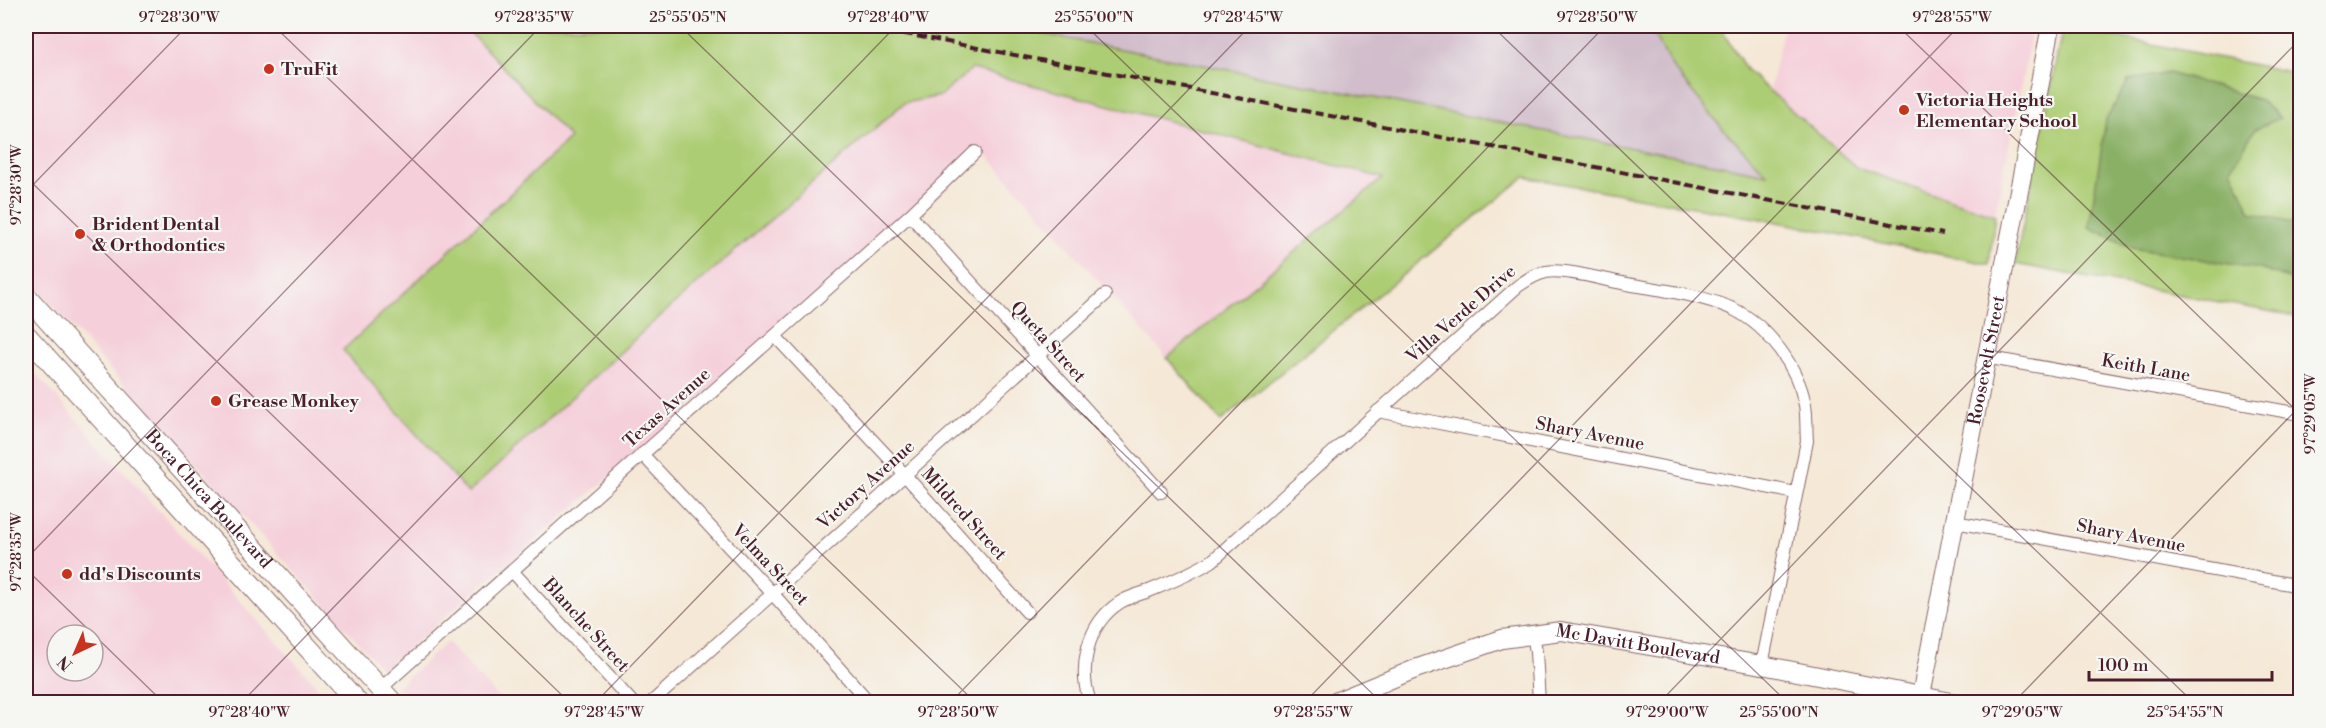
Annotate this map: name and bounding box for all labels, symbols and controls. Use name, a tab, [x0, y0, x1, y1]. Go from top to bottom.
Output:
text: 97°28'30"W	[139, 8, 220, 27]
text: 97°28'35"W	[494, 8, 574, 27]
text: 25°55'05"N	[649, 8, 727, 27]
text: 97°28'40"W	[847, 8, 929, 27]
text: 25°55'00"N	[1054, 8, 1134, 27]
text: 97°28'45"W	[1203, 8, 1283, 27]
text: 97°28'50"W	[1557, 8, 1638, 27]
text: 97°28'55"W	[1912, 8, 1992, 27]
place label: TruFit	[281, 58, 339, 81]
marker: TruFit	[262, 62, 276, 76]
place label: Victoria Heights Elementary School	[1915, 89, 2077, 133]
marker: Victoria Heights Elementary School	[1897, 103, 1911, 117]
text: 97°28'30"W	[7, 144, 26, 225]
place label: Brident Dental & Orthodontics	[92, 213, 225, 257]
marker: Brident Dental & Orthodontics	[73, 227, 87, 241]
street label: Villa Verde Drive	[1401, 260, 1521, 369]
street label: Roosevelt Street	[1962, 293, 2010, 427]
street label: Queta Street	[1005, 296, 1091, 388]
street label: Keith Lane	[2100, 349, 2192, 387]
street label: Texas Avenue	[619, 363, 715, 453]
text: 97°29'05"W	[2301, 373, 2320, 454]
place label: Grease Monkey	[228, 390, 360, 413]
marker: Grease Monkey	[209, 394, 223, 408]
street label: Shary Avenue	[1534, 412, 1646, 456]
street label: Boca Chica Boulevard	[140, 424, 278, 574]
street label: Victory Avenue	[812, 435, 920, 535]
street label: Mildred Street	[916, 463, 1012, 566]
text: 97°28'35"W	[7, 512, 26, 592]
street label: Shary Avenue	[2075, 514, 2187, 558]
street label: Velma Street	[726, 519, 814, 611]
place label: dd's Discounts	[79, 563, 201, 586]
marker: dd's Discounts	[60, 567, 74, 581]
street label: Blanche Street	[537, 572, 635, 677]
street label: Mc Davitt Boulevard	[1554, 619, 1722, 669]
north arrow	[45, 623, 105, 683]
scale bar	[2089, 644, 2272, 682]
text: N	[54, 651, 77, 675]
text: 100 m	[2098, 654, 2149, 677]
text: 97°28'40"W	[208, 703, 290, 722]
text: 97°28'45"W	[564, 703, 644, 722]
text: 97°28'50"W	[918, 703, 999, 722]
text: 97°28'55"W	[1273, 703, 1353, 722]
text: 97°29'00"W	[1626, 703, 1709, 722]
text: 25°55'00"N	[1739, 703, 1819, 722]
text: 97°29'05"W	[1982, 703, 2063, 722]
text: 25°54'55"N	[2147, 703, 2223, 722]

